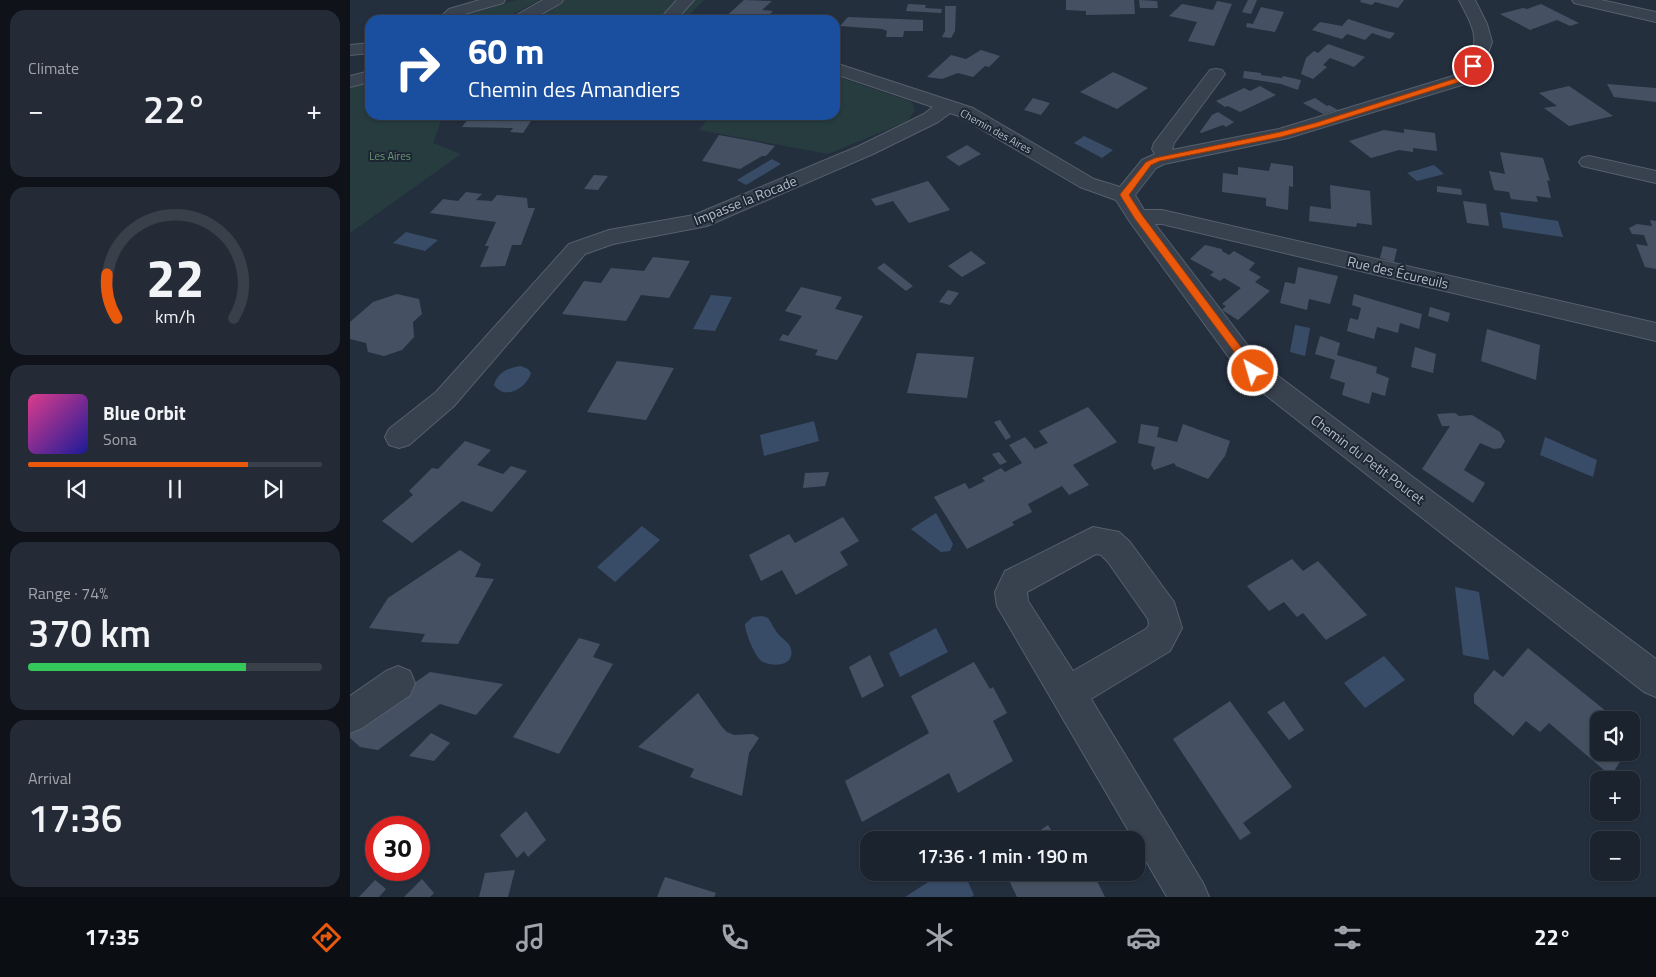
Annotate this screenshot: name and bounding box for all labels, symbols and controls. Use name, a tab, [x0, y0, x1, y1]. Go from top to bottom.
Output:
text: 60 m	[468, 24, 544, 78]
icon: right	[385, 35, 450, 100]
pin	[1452, 45, 1494, 87]
icon: arrive	[1459, 52, 1487, 80]
text: Climate	[28, 56, 79, 80]
text: Chemin des Amandiers	[468, 72, 680, 106]
text: 22°	[143, 80, 207, 138]
text: −	[28, 88, 44, 131]
text: +	[306, 88, 322, 131]
street label: Chemin des Aires	[957, 105, 1035, 157]
park label: Les Aires	[369, 148, 411, 164]
street label: Impasse la Rocade	[690, 170, 800, 230]
text: 22	[146, 238, 204, 317]
street label: Rue des Écureuils	[1345, 250, 1451, 294]
text: km/h	[155, 303, 195, 330]
position arrow	[1226, 344, 1278, 396]
text: Blue Orbit	[103, 398, 186, 427]
street label: Chemin du Petit Poucet	[1307, 409, 1429, 509]
text: Sona	[103, 427, 137, 451]
icon: previous	[63, 475, 91, 503]
icon: pause	[161, 475, 189, 503]
icon: next	[259, 475, 287, 503]
text: Range · 74%	[28, 581, 108, 605]
text: 370 km	[28, 604, 151, 662]
map controls	[1590, 711, 1640, 881]
button: sound	[1590, 711, 1640, 761]
text: Arrival	[28, 766, 71, 790]
button: +	[1590, 771, 1640, 821]
text: 17:36	[28, 789, 122, 847]
speed limit sign: 30	[365, 816, 430, 881]
button: −	[1590, 831, 1640, 881]
text: 17:36 · 1 min · 190 m	[917, 841, 1088, 870]
text: 17:35	[85, 920, 140, 954]
icon: directions	[309, 920, 344, 955]
icon: music	[513, 920, 548, 955]
icon: phone	[717, 920, 752, 955]
icon: climate	[922, 920, 957, 955]
icon: car	[1126, 920, 1161, 955]
icon: filters	[1330, 920, 1365, 955]
text: 22°	[1534, 920, 1571, 954]

